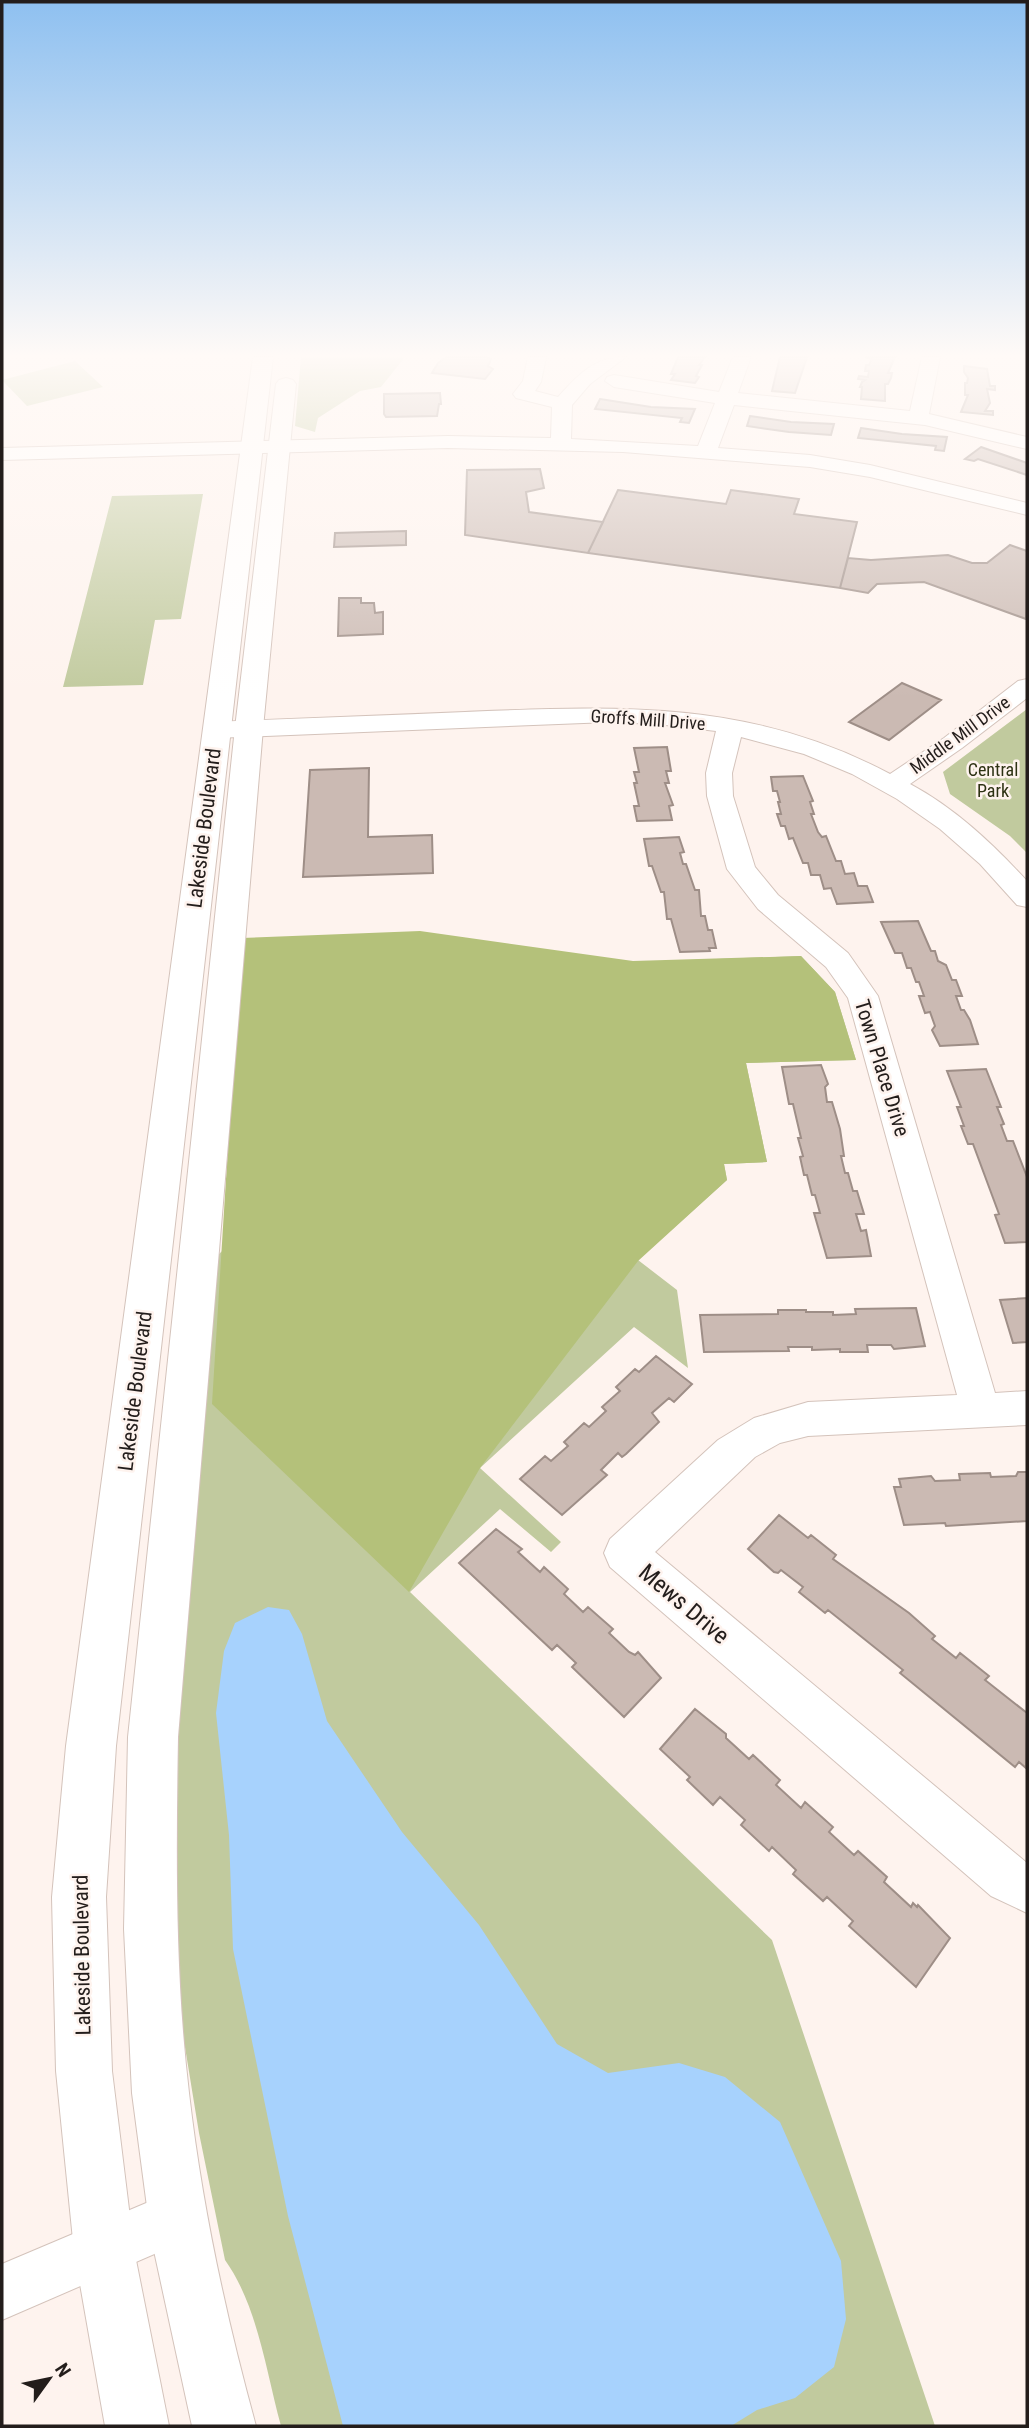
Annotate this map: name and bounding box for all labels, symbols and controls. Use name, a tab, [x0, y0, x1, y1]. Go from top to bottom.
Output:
street label: Middle Mill Drive	[906, 691, 1014, 778]
street label: Groffs Mill Drive	[590, 705, 706, 734]
street label: Lakeside Boulevard	[182, 747, 226, 909]
park label: Central Park	[968, 759, 1018, 801]
street label: Town Place Drive	[850, 997, 914, 1139]
street label: Lakeside Boulevard	[113, 1310, 157, 1472]
street label: Mews Drive	[633, 1558, 735, 1650]
street label: Lakeside Boulevard	[69, 1874, 95, 2036]
north arrow	[14, 2344, 84, 2414]
text: N	[50, 2359, 76, 2381]

